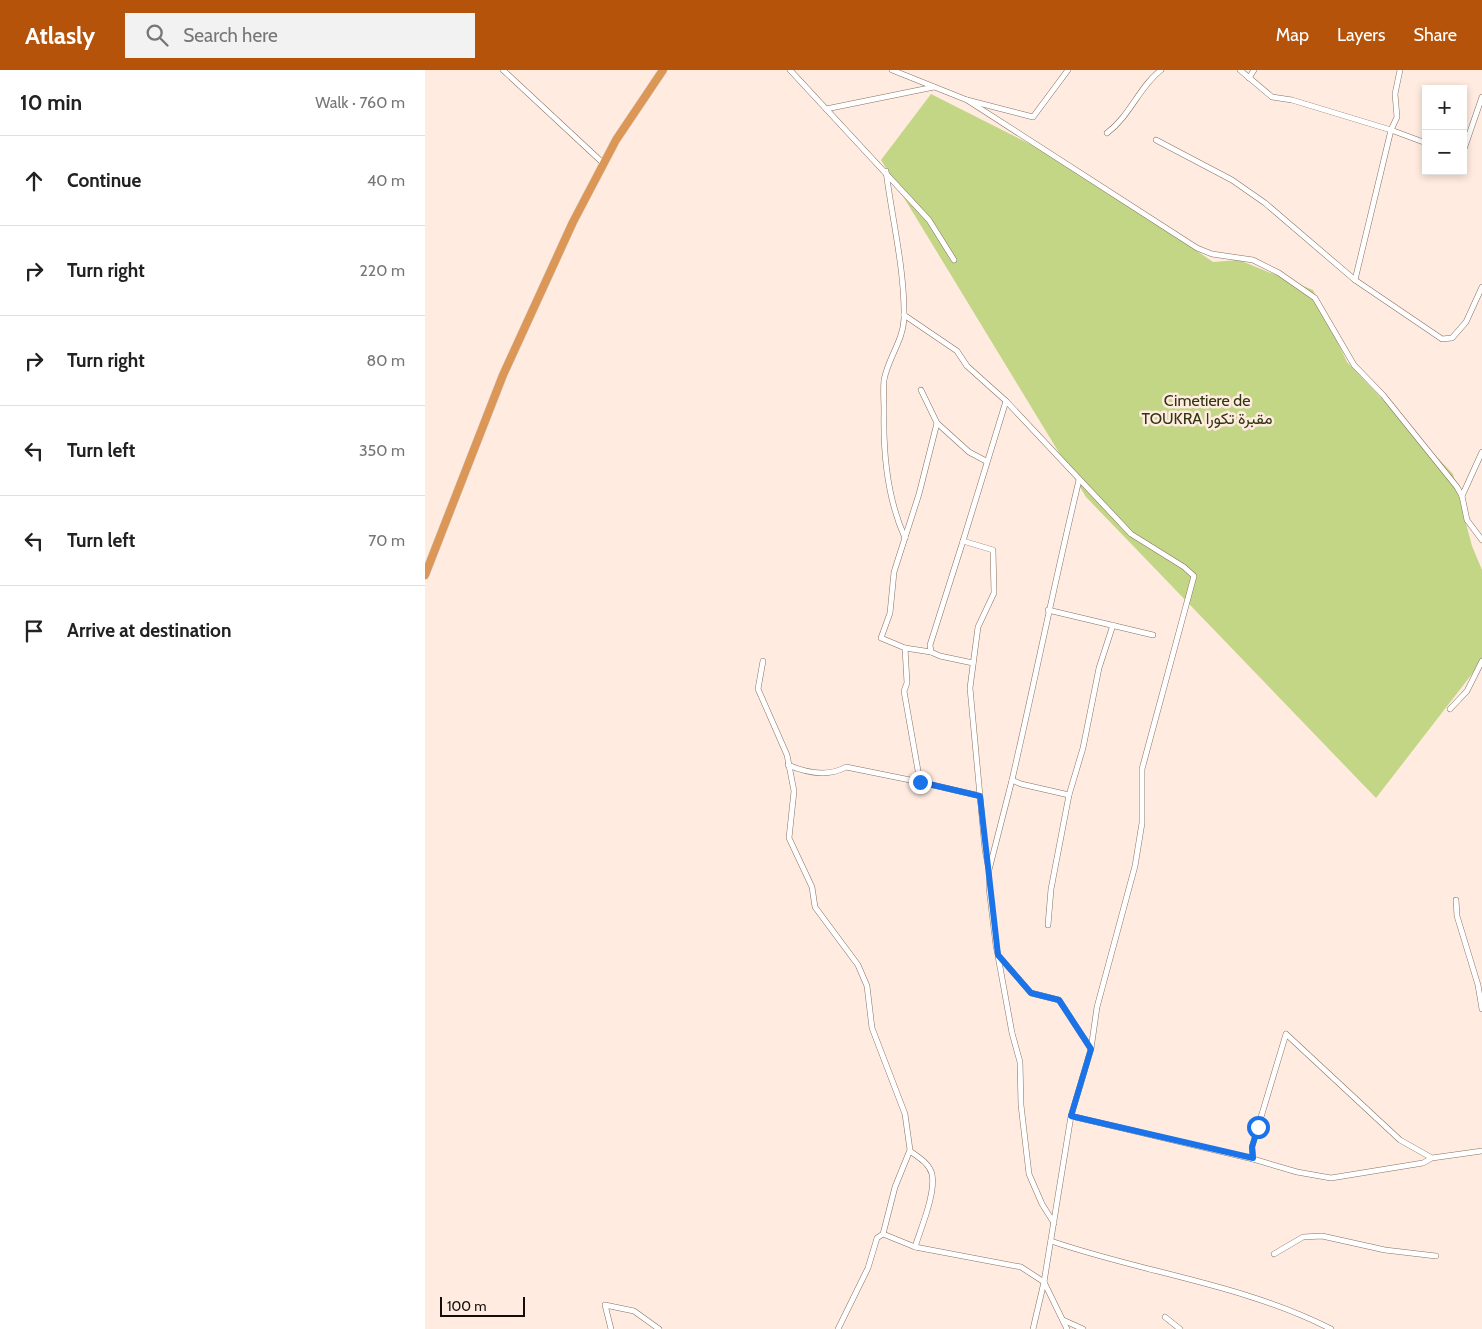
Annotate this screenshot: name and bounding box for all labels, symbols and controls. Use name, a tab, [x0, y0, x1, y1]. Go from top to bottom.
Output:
search box	[125, 13, 475, 58]
text: Atlasly	[25, 21, 95, 50]
icon: search	[143, 21, 171, 49]
text: Search here	[183, 24, 278, 47]
text: Map	[1276, 24, 1309, 46]
text: Layers	[1337, 24, 1386, 46]
text: Share	[1414, 24, 1457, 46]
map controls	[1422, 85, 1467, 175]
button: +	[1422, 85, 1467, 130]
text: 10 min	[20, 90, 82, 115]
text: Walk · 760 m	[315, 93, 405, 112]
button: −	[1422, 130, 1467, 175]
icon: ahead	[20, 167, 48, 195]
text: Continue	[67, 169, 141, 192]
text: 40 m	[367, 171, 405, 190]
icon: right	[20, 257, 48, 285]
text: Turn right	[67, 259, 145, 282]
text: 220 m	[359, 261, 405, 280]
icon: right	[20, 347, 48, 375]
text: Turn right	[67, 349, 145, 372]
text: 80 m	[367, 351, 405, 370]
park label: Cimetiere de TOUKRA مقبرة تكورا	[1142, 391, 1272, 429]
icon: left	[20, 437, 48, 465]
text: Turn left	[67, 439, 135, 462]
text: 350 m	[359, 441, 405, 460]
icon: left	[20, 527, 48, 555]
text: Turn left	[67, 529, 135, 552]
text: 70 m	[368, 531, 405, 550]
icon: arrive	[20, 617, 48, 645]
text: Arrive at destination	[67, 619, 231, 642]
route end	[909, 771, 932, 794]
route start	[1247, 1116, 1270, 1139]
scale bar	[440, 1294, 525, 1317]
text: 100 m	[447, 1297, 487, 1315]

